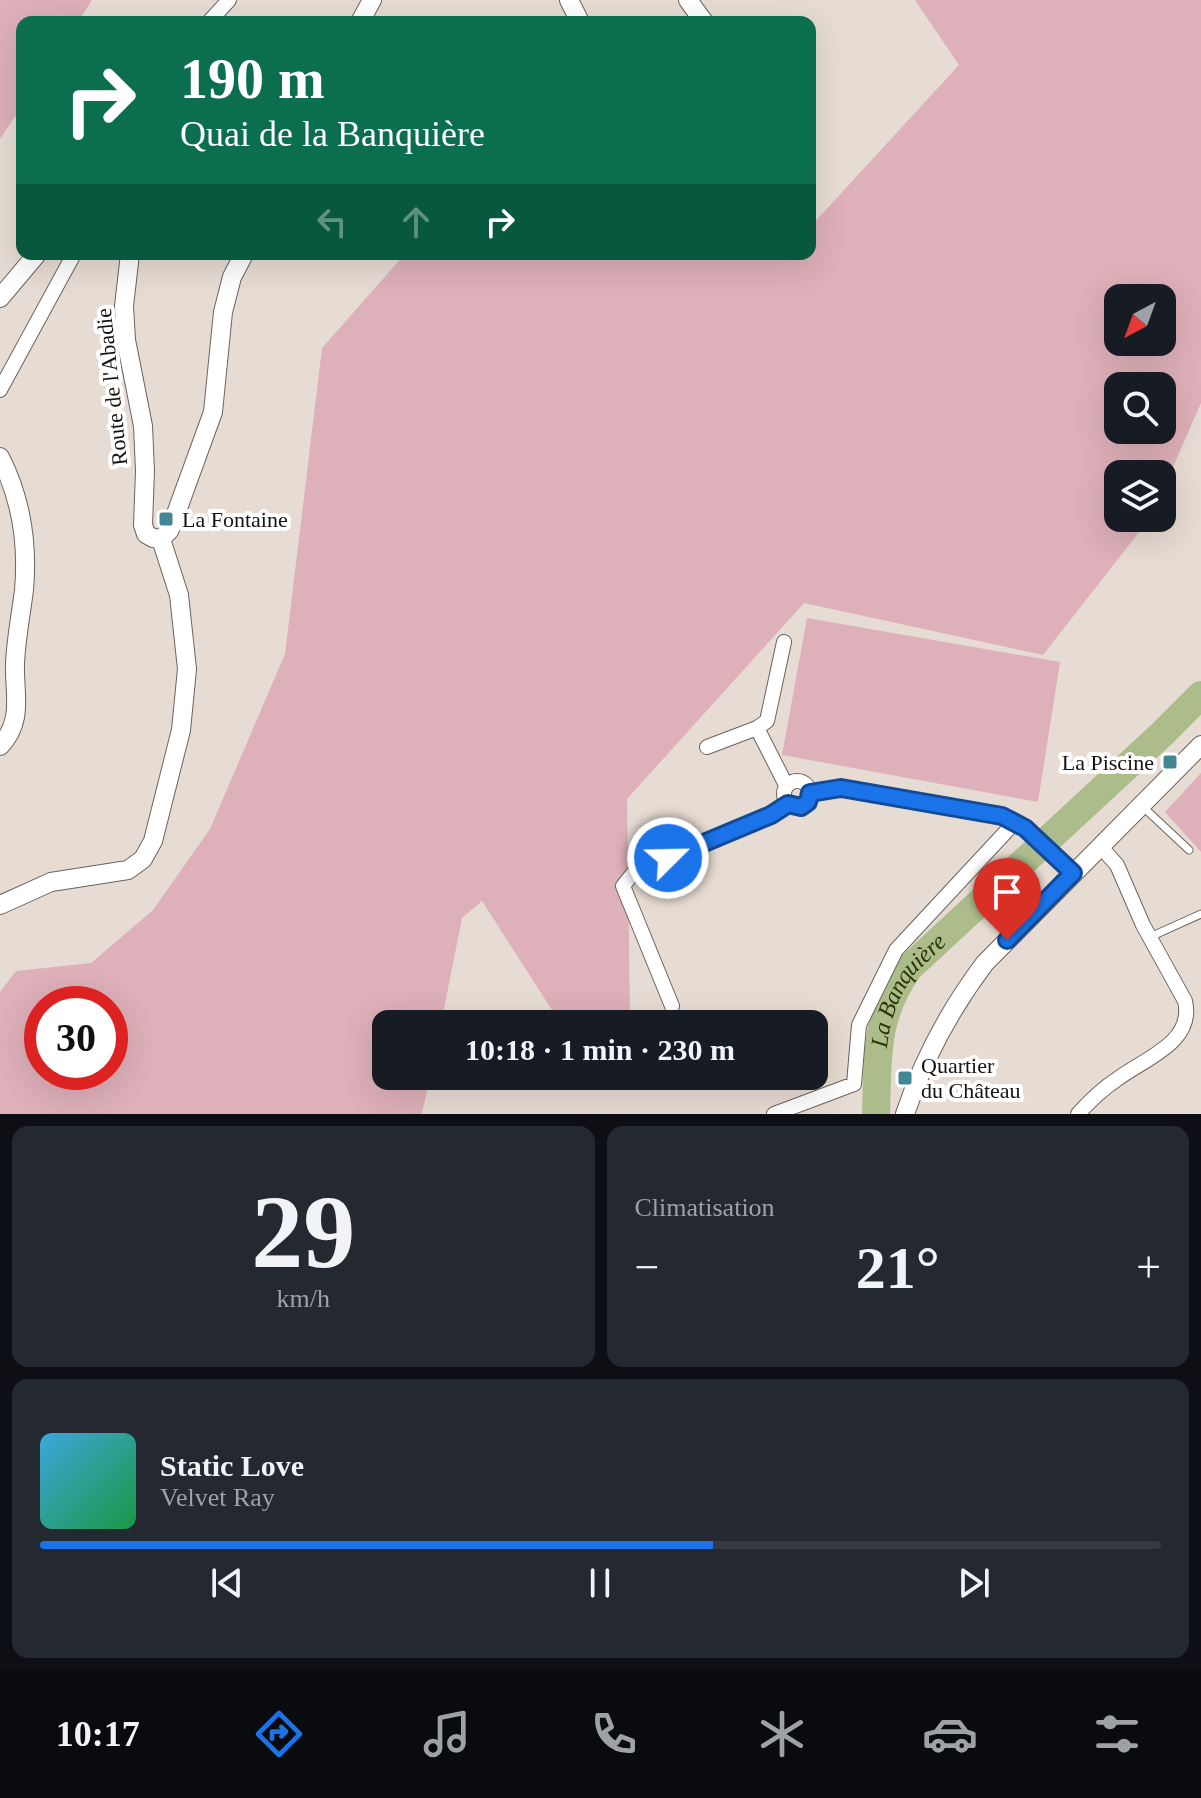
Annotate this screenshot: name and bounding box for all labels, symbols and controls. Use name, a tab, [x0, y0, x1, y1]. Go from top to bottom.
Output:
icon: right	[48, 48, 152, 152]
text: 190 m	[180, 48, 325, 110]
text: Quai de la Banquière	[180, 114, 485, 154]
icon: left	[310, 200, 354, 244]
icon: ahead	[394, 200, 438, 244]
icon: right	[478, 200, 522, 244]
north arrow	[1104, 284, 1176, 356]
map controls	[1104, 284, 1176, 532]
street label: Route de l'Abadie	[91, 307, 132, 467]
button: search	[1104, 372, 1176, 444]
button: layers	[1104, 460, 1176, 532]
place label: La Fontaine	[182, 507, 288, 532]
marker: La Fontaine	[157, 510, 175, 528]
place label: La Piscine	[1062, 750, 1154, 775]
marker: La Piscine	[1161, 753, 1179, 771]
position arrow	[626, 816, 710, 900]
pin	[973, 858, 1041, 940]
icon: arrive	[985, 870, 1029, 914]
water label: La Banquière	[866, 928, 951, 1050]
speed limit sign: 30	[24, 986, 128, 1090]
text: 10:18 · 1 min · 230 m	[465, 1033, 735, 1066]
place label: Quartier du Château	[921, 1053, 1021, 1103]
marker: Quartier du Château	[896, 1069, 914, 1087]
text: 29	[251, 1174, 355, 1289]
text: Climatisation	[635, 1193, 775, 1222]
text: 21°	[856, 1235, 940, 1301]
text: −	[635, 1243, 659, 1292]
text: +	[1136, 1243, 1161, 1292]
text: km/h	[277, 1284, 330, 1313]
text: Static Love	[160, 1449, 304, 1482]
text: Velvet Ray	[160, 1483, 275, 1512]
icon: previous	[205, 1561, 249, 1605]
icon: pause	[578, 1561, 622, 1605]
icon: next	[952, 1561, 996, 1605]
icon: directions	[251, 1706, 307, 1762]
icon: music	[419, 1706, 475, 1762]
icon: phone	[586, 1706, 642, 1762]
icon: climate	[754, 1706, 810, 1762]
icon: car	[922, 1706, 978, 1762]
icon: filters	[1089, 1706, 1145, 1762]
text: 10:17	[56, 1714, 140, 1754]

